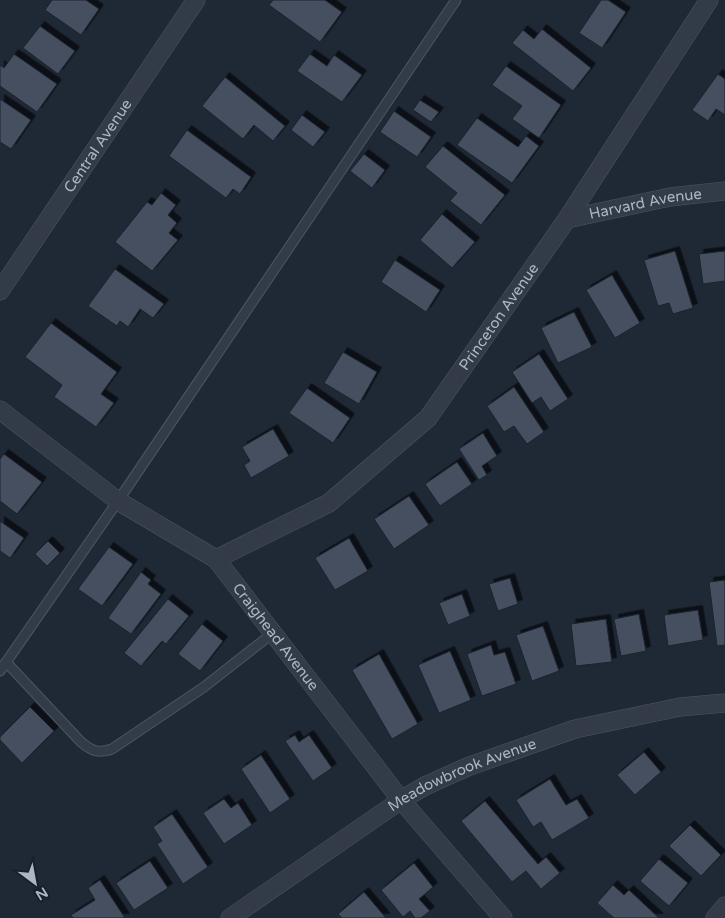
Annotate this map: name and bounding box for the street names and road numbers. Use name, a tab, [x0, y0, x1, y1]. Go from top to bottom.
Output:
street label: Central Avenue	[60, 96, 136, 196]
street label: Harvard Avenue	[587, 185, 703, 223]
street label: Princeton Avenue	[455, 260, 542, 374]
street label: Craighead Avenue	[229, 579, 323, 694]
street label: Meadowbrook Avenue	[384, 734, 539, 815]

